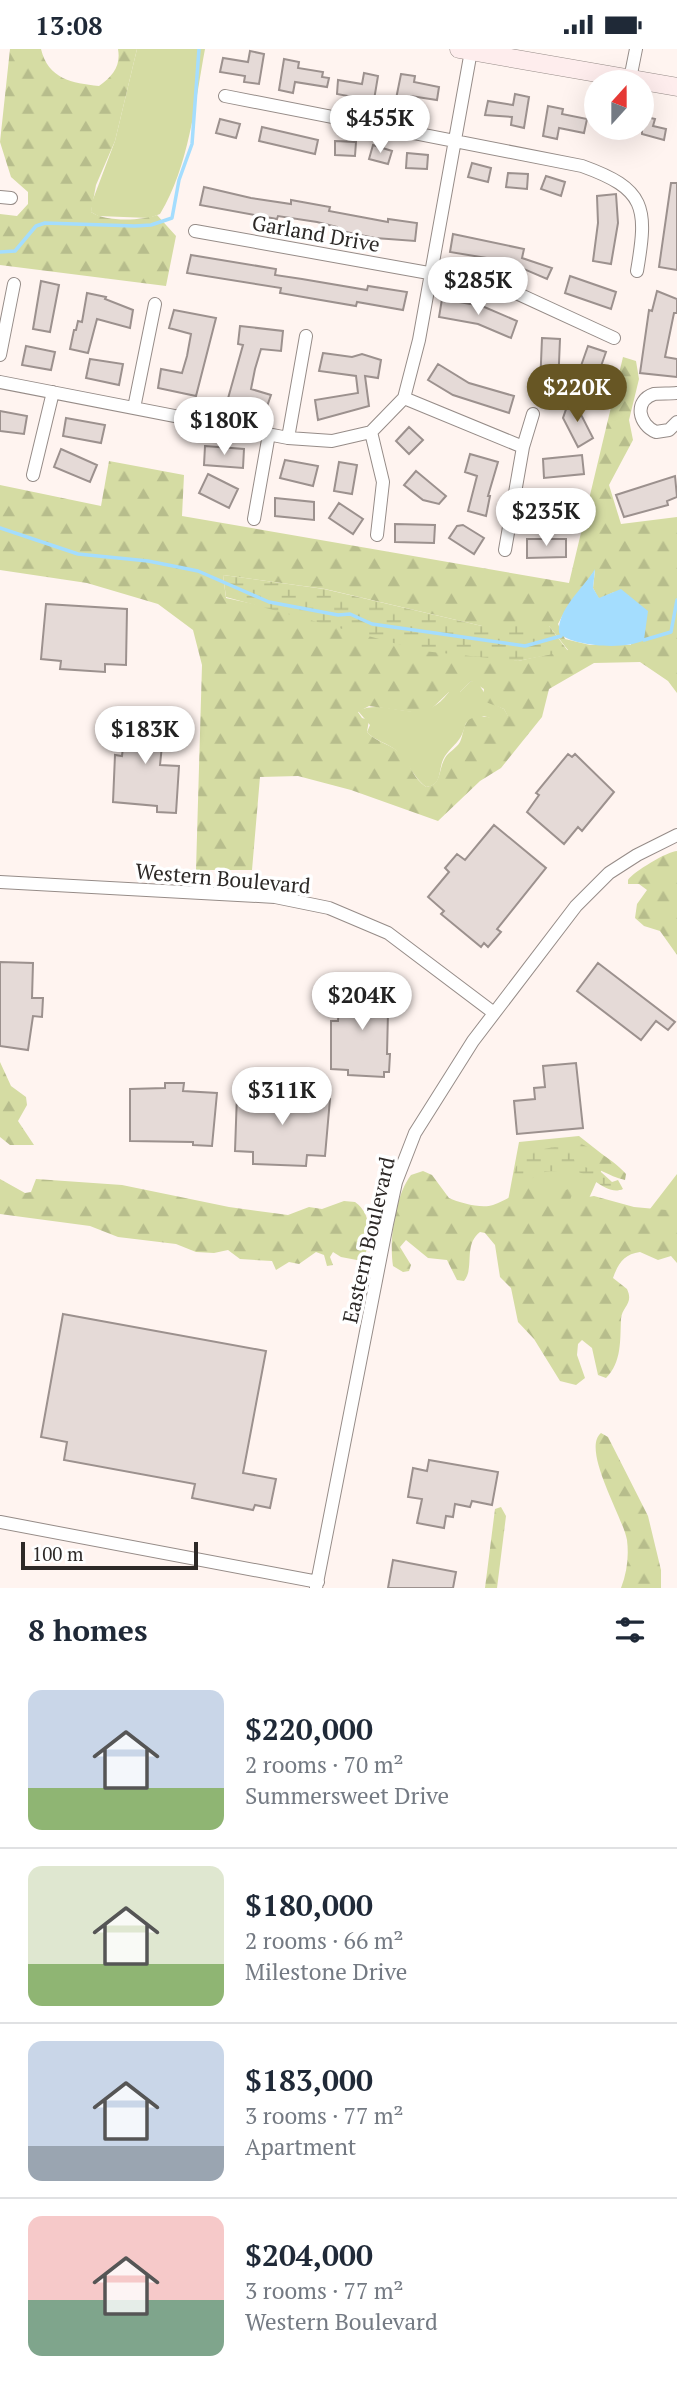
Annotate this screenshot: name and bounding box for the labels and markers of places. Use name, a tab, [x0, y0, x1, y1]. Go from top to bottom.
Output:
pin: $455K	[331, 95, 429, 155]
pin: $285K	[429, 257, 527, 317]
pin: $220K	[528, 365, 626, 424]
pin: $180K	[175, 397, 273, 457]
pin: $235K	[497, 489, 595, 548]
pin: $183K	[96, 707, 194, 766]
pin: $204K	[313, 972, 411, 1032]
pin: $311K	[233, 1067, 331, 1127]

